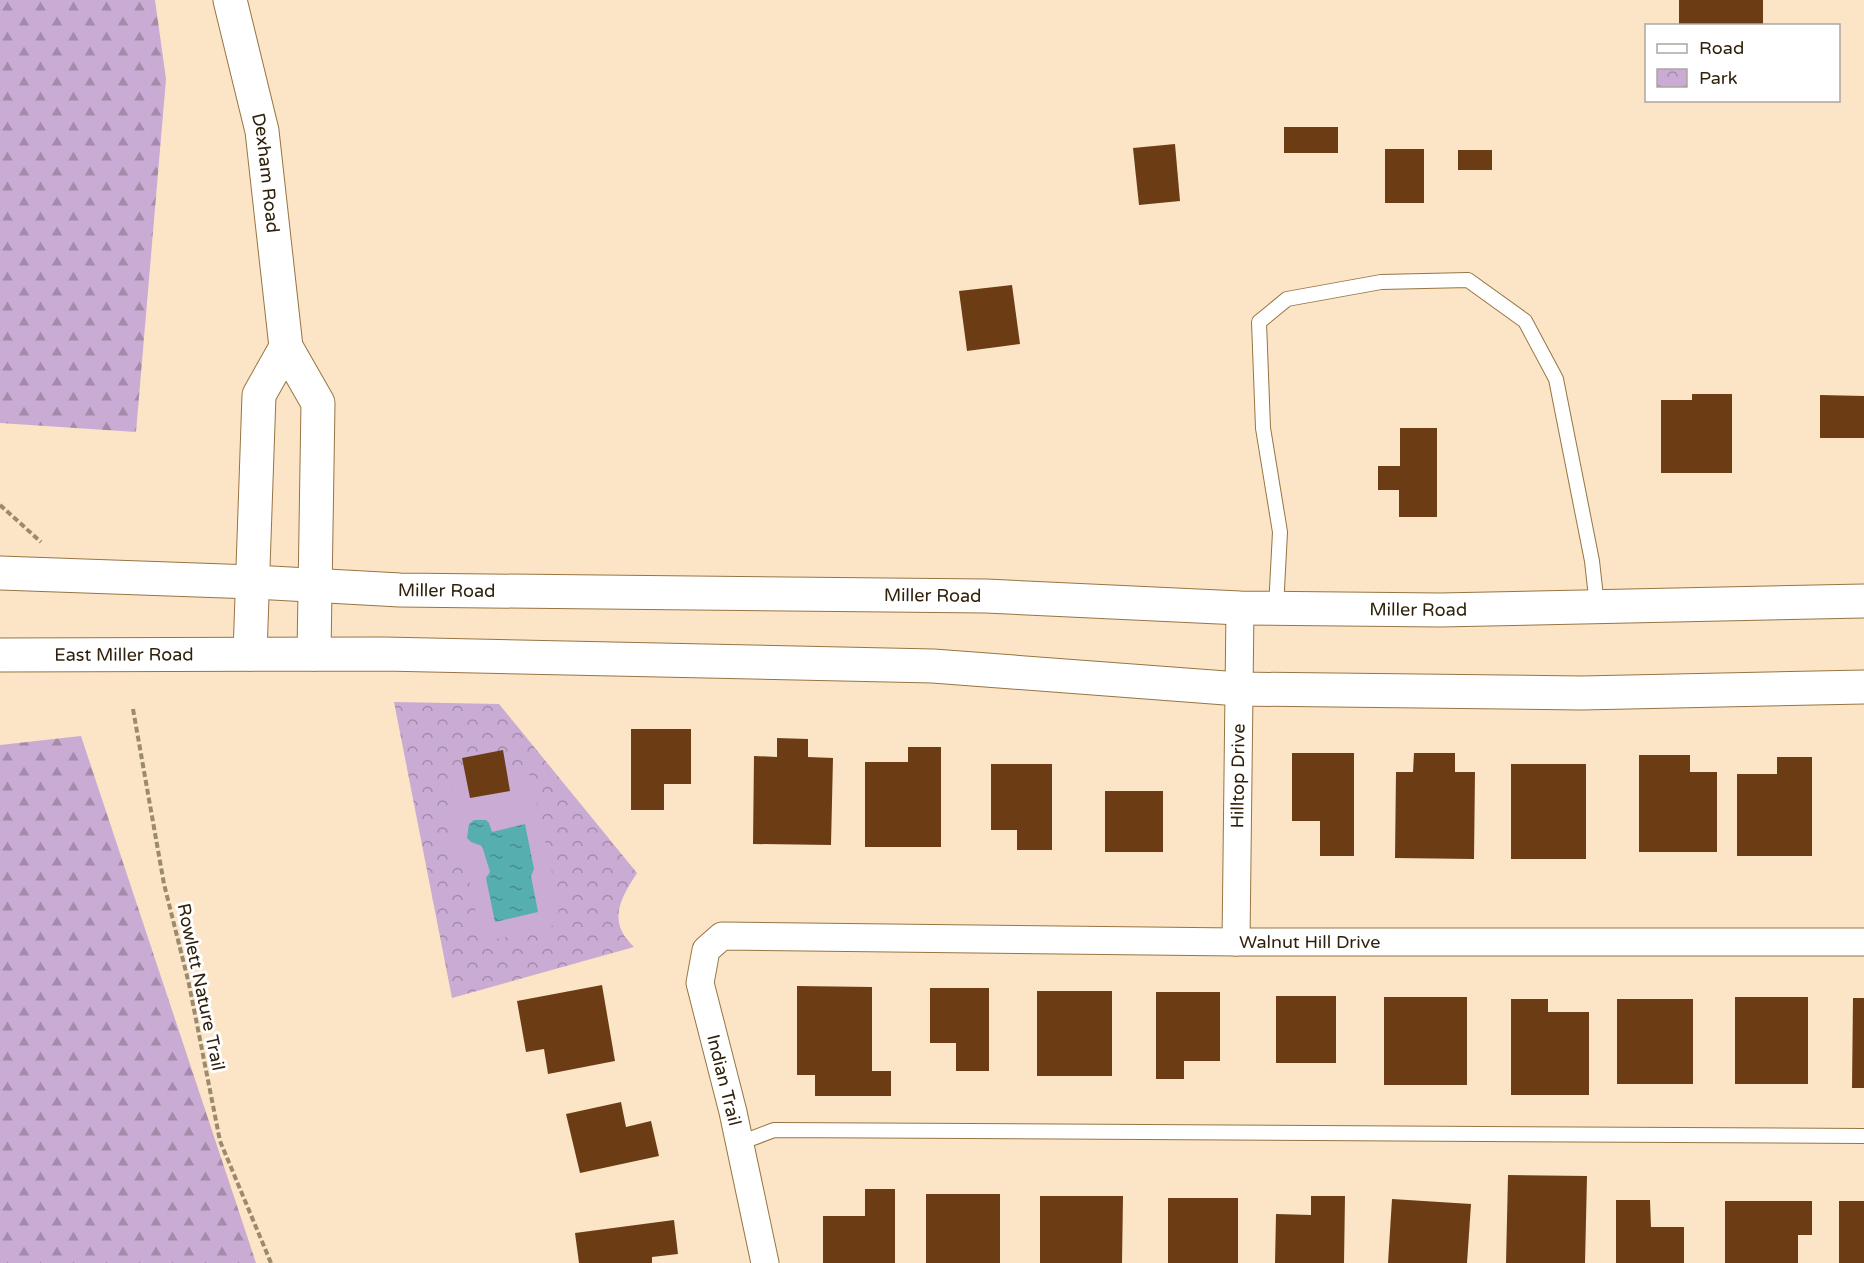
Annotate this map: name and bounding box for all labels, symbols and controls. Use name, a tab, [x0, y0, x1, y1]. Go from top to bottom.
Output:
legend	[1645, 24, 1840, 102]
text: Road	[1699, 37, 1744, 59]
text: Park	[1699, 67, 1738, 89]
street label: Dexham Road	[247, 111, 284, 234]
street label: Miller Road	[398, 579, 496, 602]
street label: Miller Road	[884, 584, 982, 607]
street label: Miller Road	[1369, 598, 1467, 621]
street label: East Miller Road	[54, 643, 194, 666]
street label: Hilltop Drive	[1226, 723, 1250, 829]
street label: Rowlett Nature Trail	[173, 901, 229, 1073]
street label: Walnut Hill Drive	[1239, 931, 1380, 953]
street label: Indian Trail	[702, 1032, 746, 1128]

